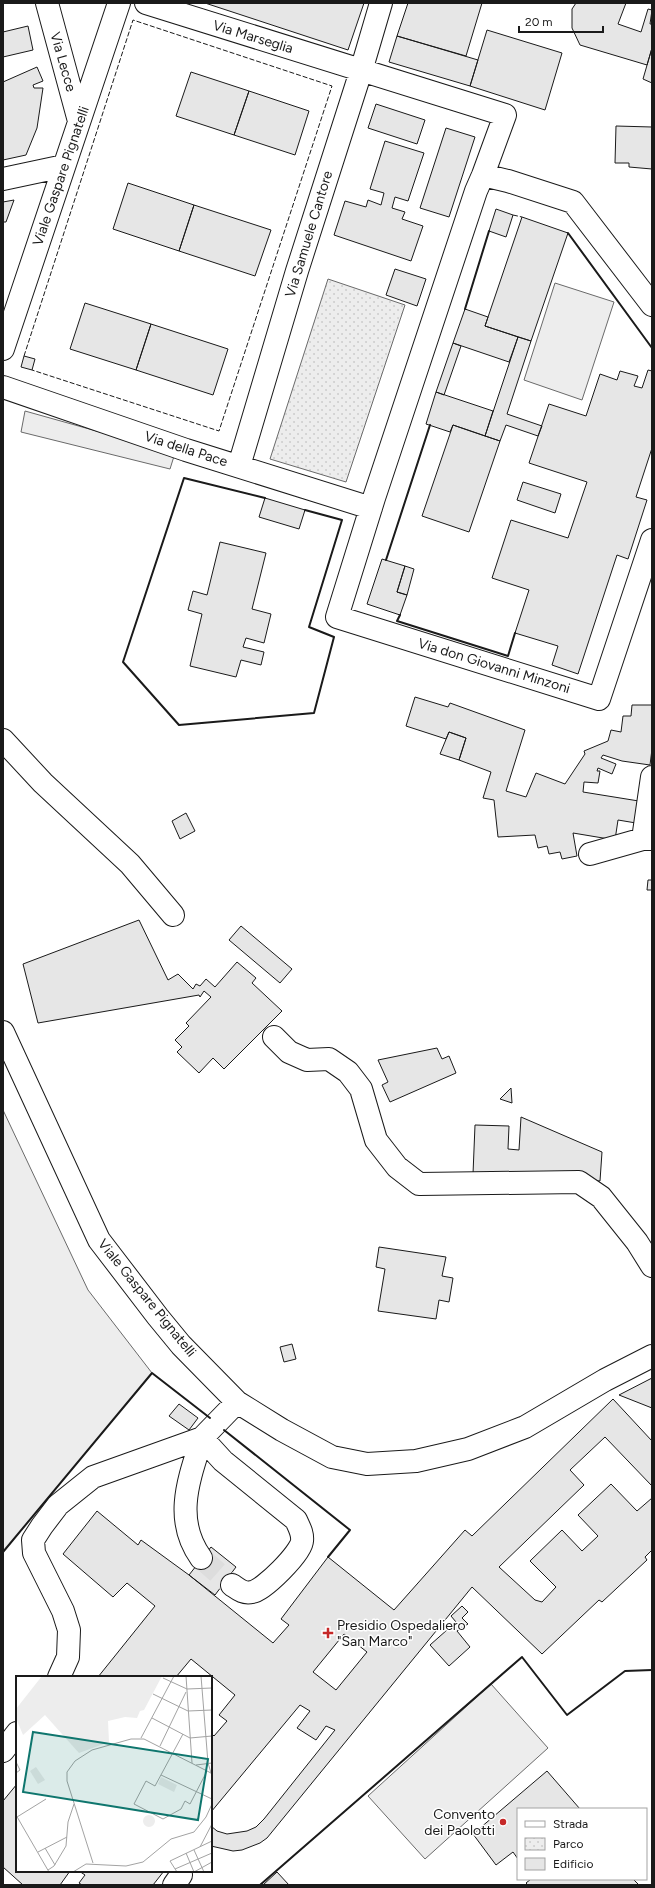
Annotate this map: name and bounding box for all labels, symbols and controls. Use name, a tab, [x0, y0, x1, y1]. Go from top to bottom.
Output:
scale bar	[519, 8, 603, 34]
text: 20 m	[525, 15, 553, 29]
street label: Via Marseglia	[211, 17, 295, 57]
street label: Via Lecce	[46, 30, 80, 94]
street label: Viale Gaspare Pignatelli	[29, 104, 93, 248]
street label: Via Samuele Cantore	[282, 168, 336, 299]
street label: Via della Pace	[142, 428, 230, 471]
street label: Via don Giovanni Minzoni	[416, 635, 572, 697]
street label: Viale Gaspare Pignatelli	[94, 1236, 200, 1360]
place label: Presidio Ospedaliero "San Marco"	[337, 1617, 466, 1650]
marker: Presidio Ospedaliero "San Marco"	[322, 1627, 334, 1639]
inset map	[16, 1676, 212, 1872]
place label: Convento dei Paolotti	[424, 1806, 495, 1839]
legend	[517, 1808, 647, 1880]
marker: Convento dei Paolotti	[498, 1817, 508, 1827]
text: Strada	[553, 1817, 588, 1831]
text: Parco	[553, 1837, 583, 1851]
text: Edificio	[553, 1857, 593, 1871]

